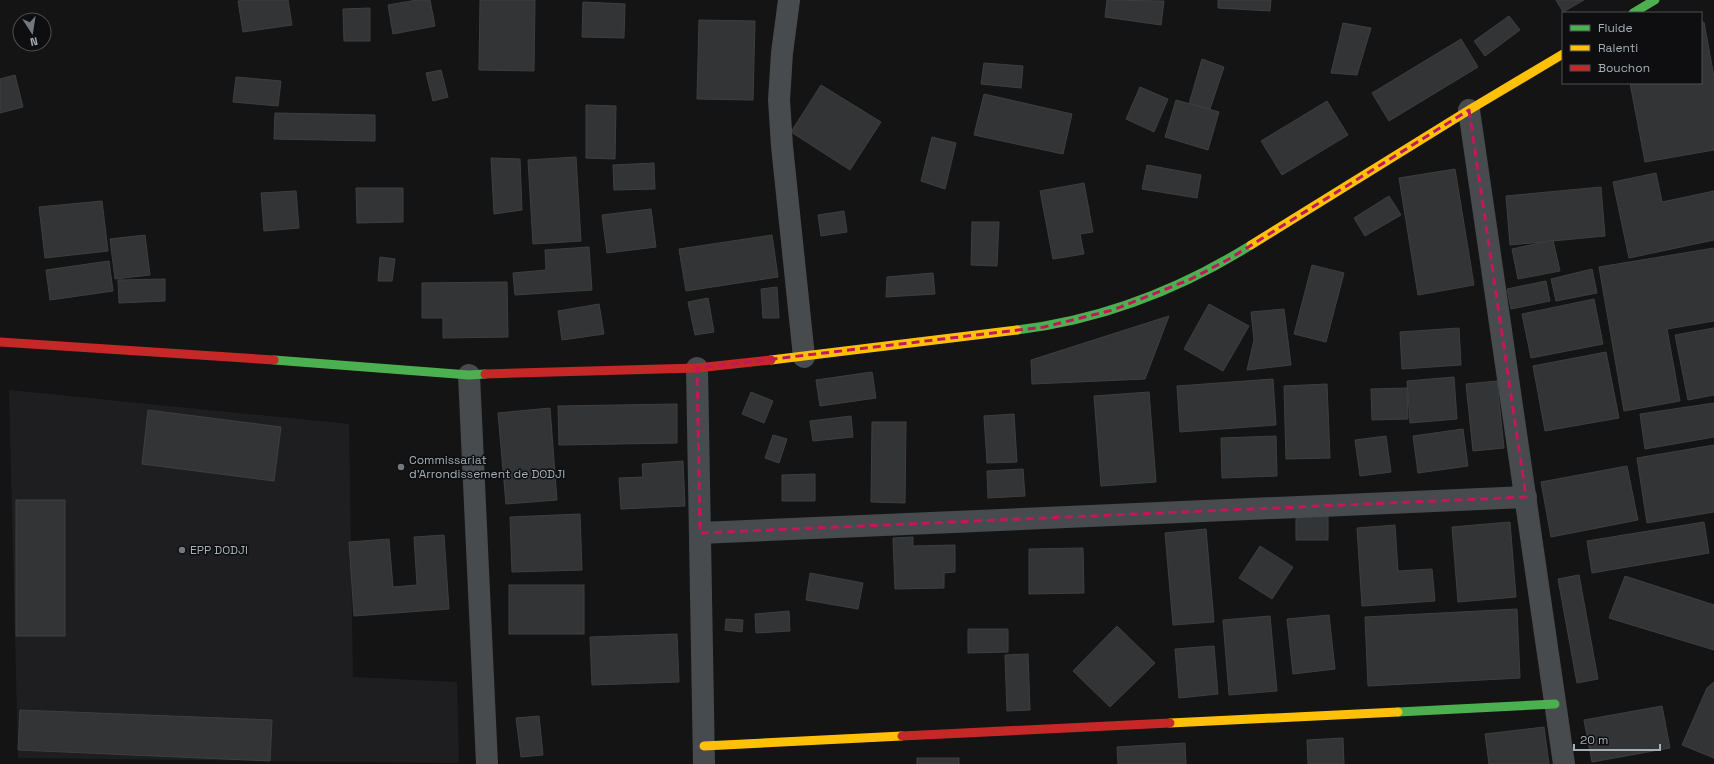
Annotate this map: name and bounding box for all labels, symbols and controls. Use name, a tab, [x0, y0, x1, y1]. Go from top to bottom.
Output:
north arrow	[12, 12, 52, 52]
legend	[1562, 12, 1702, 84]
text: Fluide	[1598, 20, 1633, 36]
text: N	[29, 34, 39, 49]
text: Ralenti	[1598, 40, 1638, 56]
text: Bouchon	[1598, 60, 1650, 76]
place label: Commissariat d'Arrondissement de DODJI	[409, 452, 565, 482]
marker: Commissariat d'Arrondissement de DODJI	[396, 462, 406, 472]
place label: EPP DODJI	[190, 542, 248, 558]
marker: EPP DODJI	[177, 545, 187, 555]
scale bar	[1574, 726, 1660, 752]
text: 20 m	[1580, 732, 1608, 748]

